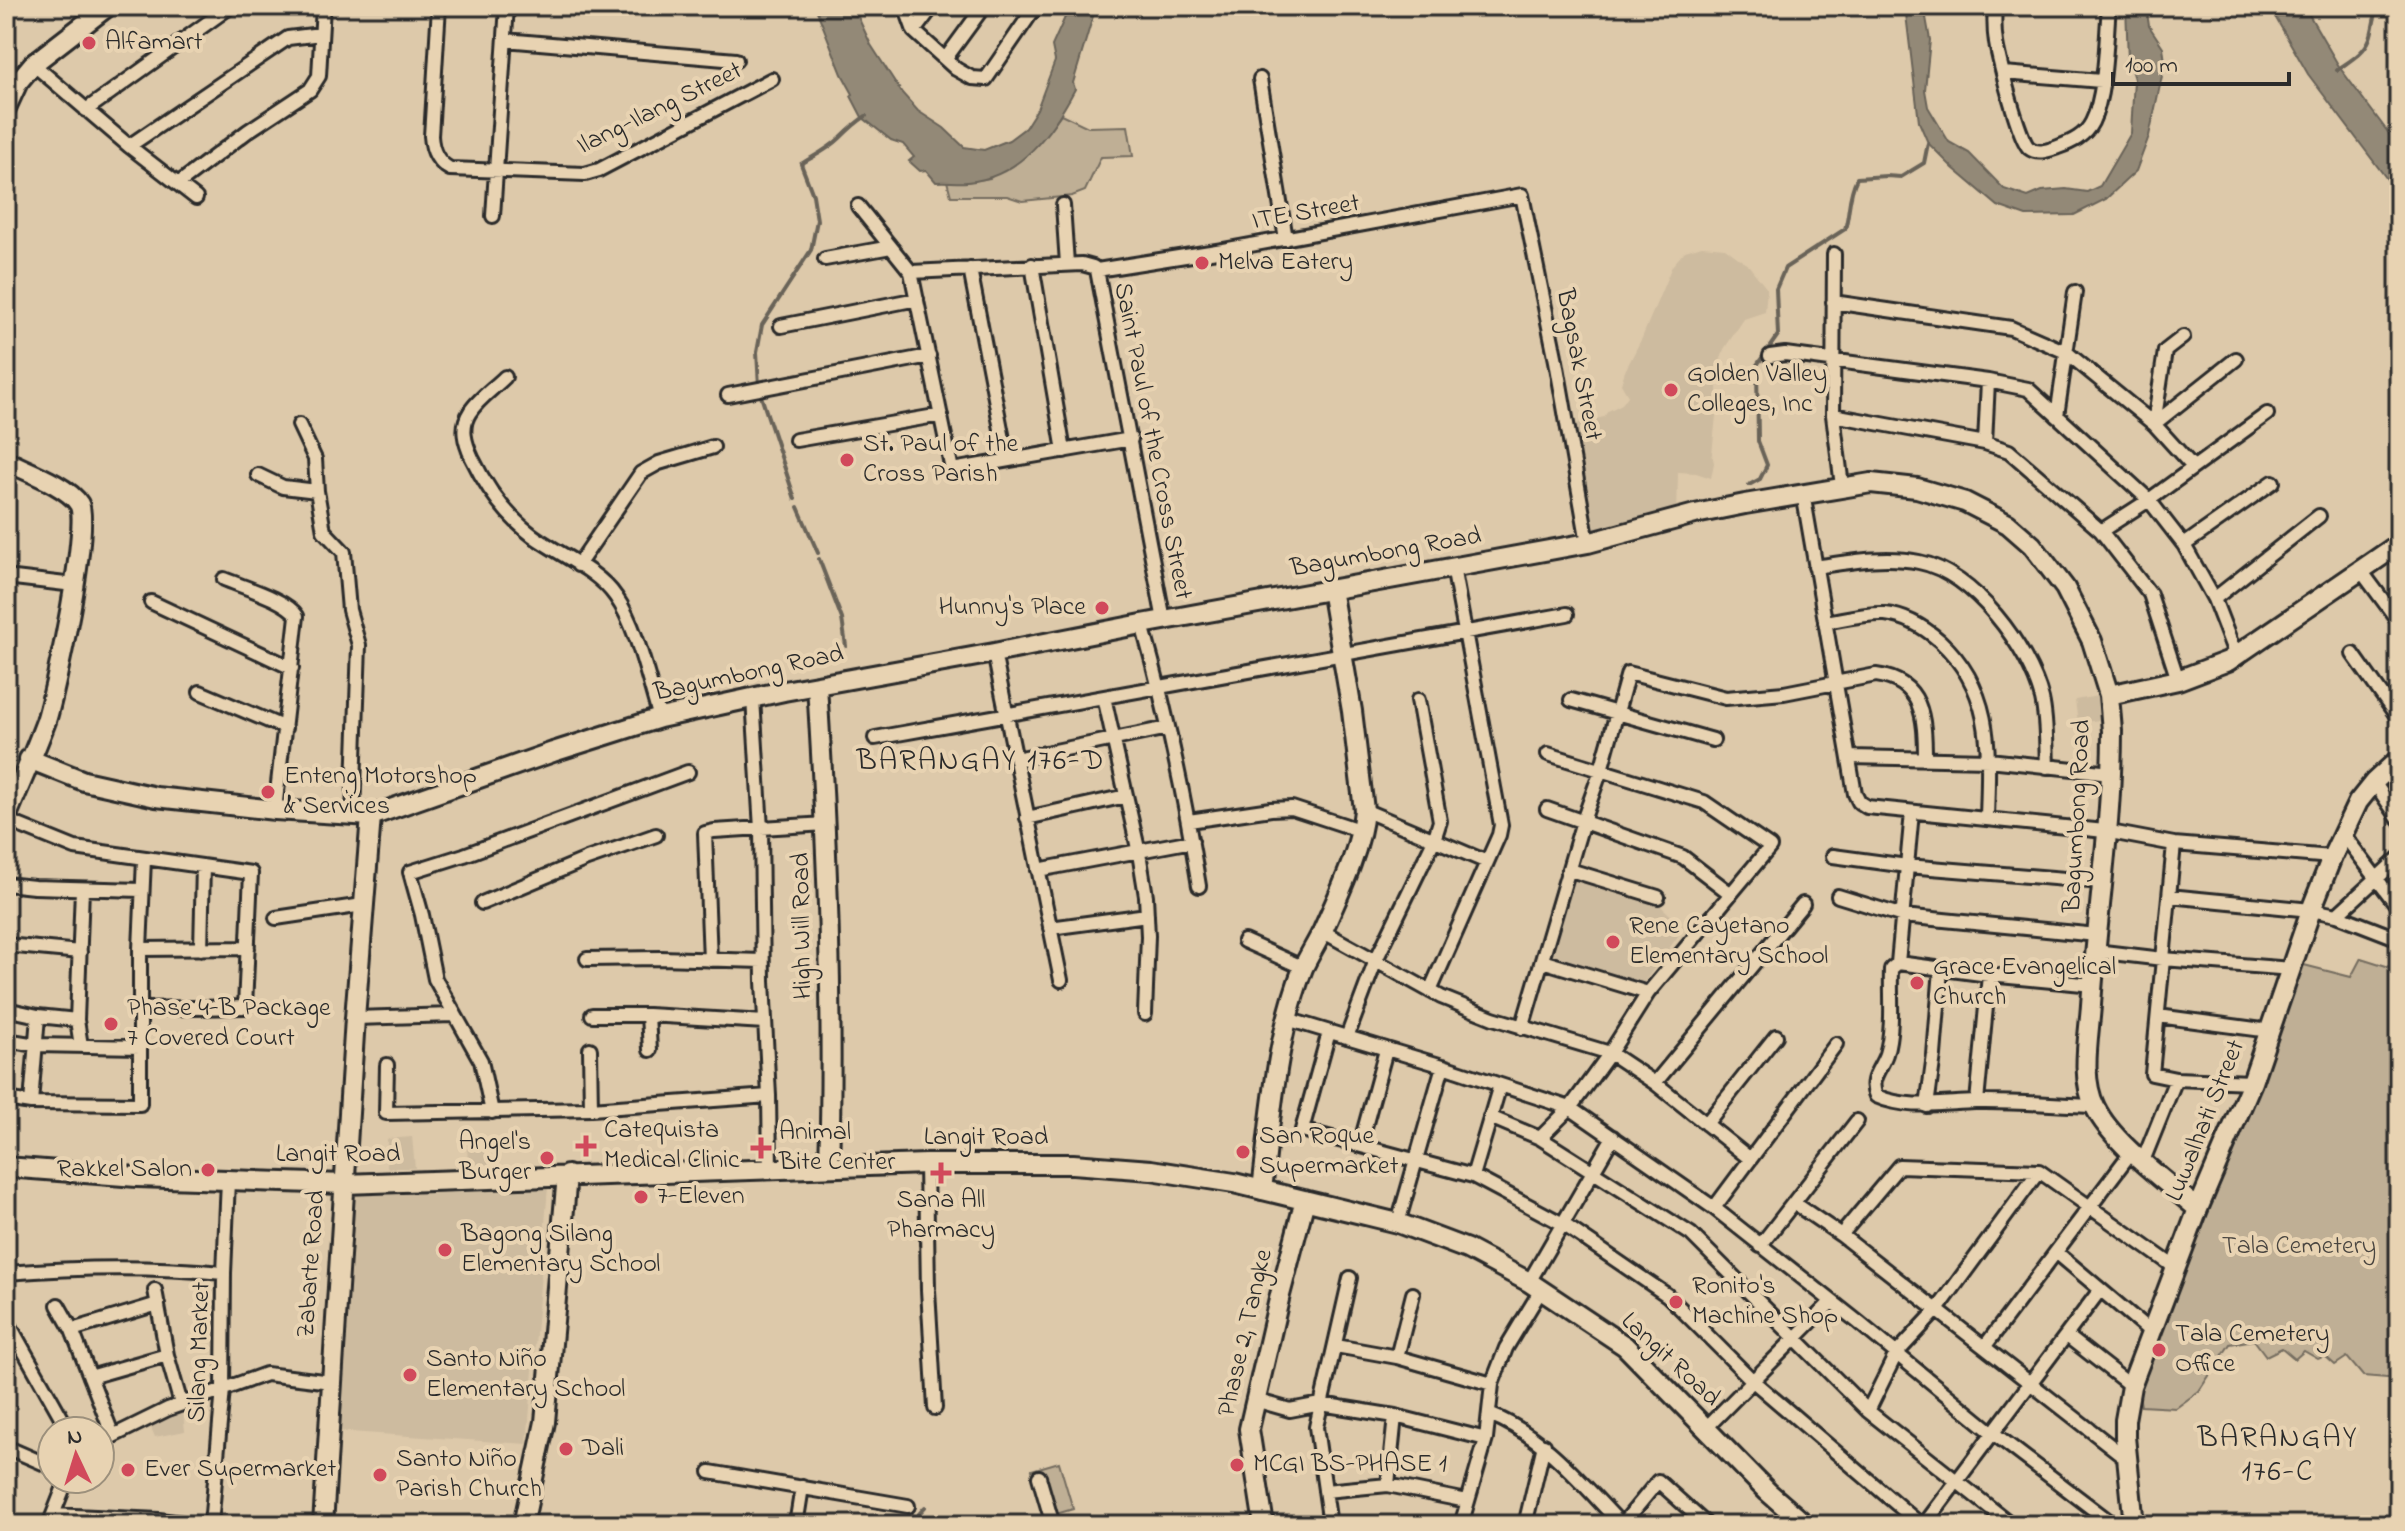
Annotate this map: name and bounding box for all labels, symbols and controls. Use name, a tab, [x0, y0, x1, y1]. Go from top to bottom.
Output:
place label: Alfamart	[105, 24, 203, 62]
marker: Alfamart	[80, 34, 98, 52]
scale bar	[2113, 36, 2289, 86]
text: 100 m	[2125, 49, 2178, 84]
street label: Ilang-Ilang Street	[571, 52, 749, 165]
street label: ITE Street	[1249, 185, 1363, 241]
place label: Melva Eatery	[1218, 244, 1353, 282]
marker: Melva Eatery	[1193, 254, 1211, 272]
street label: Saint Paul of the Cross Street	[1103, 279, 1201, 603]
street label: Bagsak Street	[1544, 285, 1611, 444]
place label: Golden Valley Colleges, Inc	[1687, 356, 1827, 424]
marker: Golden Valley Colleges, Inc	[1662, 381, 1680, 399]
place label: St. Paul of the Cross Parish	[863, 426, 1019, 494]
marker: St. Paul of the Cross Parish	[838, 451, 856, 469]
street label: Bagumbong Road	[1287, 517, 1485, 589]
place label: Hunny's Place	[938, 589, 1086, 627]
marker: Hunny's Place	[1093, 599, 1111, 617]
street label: Bagumbong Road	[650, 635, 848, 713]
street label: Bagumbong Road	[2054, 718, 2102, 914]
district label: BARANGAY 176-D	[856, 740, 1105, 784]
place label: Enteng Motorshop & Services	[284, 758, 477, 826]
marker: Enteng Motorshop & Services	[259, 783, 277, 801]
street label: High Will Road	[783, 852, 823, 1000]
place label: Rene Cayetano Elementary School	[1629, 908, 1828, 976]
marker: Rene Cayetano Elementary School	[1604, 933, 1622, 951]
place label: Grace Evangelical Church	[1933, 949, 2116, 1017]
marker: Grace Evangelical Church	[1908, 974, 1926, 992]
place label: Phase 4-B Package 7 Covered Court	[127, 990, 331, 1058]
marker: Phase 4-B Package 7 Covered Court	[102, 1015, 120, 1033]
street label: Luwalhati Street	[2156, 1034, 2256, 1208]
place label: Catequista Medical Clinic	[604, 1112, 740, 1180]
place label: Animal Bite Center	[778, 1114, 896, 1182]
place label: San Roque Supermarket	[1259, 1118, 1399, 1186]
street label: Langit Road	[924, 1119, 1049, 1157]
place label: Angel's Burger	[458, 1124, 532, 1192]
marker: Catequista Medical Clinic	[575, 1135, 597, 1157]
street label: Langit Road	[276, 1136, 401, 1174]
marker: Animal Bite Center	[750, 1137, 772, 1159]
marker: San Roque Supermarket	[1234, 1143, 1252, 1161]
marker: Angel's Burger	[538, 1149, 556, 1167]
place label: Rakkel Salon	[57, 1151, 192, 1189]
marker: Rakkel Salon	[199, 1161, 217, 1179]
marker: Sana All Pharmacy	[932, 1164, 950, 1182]
place label: 7-Eleven	[657, 1178, 745, 1216]
place label: Sana All Pharmacy	[887, 1182, 995, 1250]
street label: Zabarte Road	[288, 1188, 336, 1339]
marker: 7-Eleven	[632, 1188, 650, 1206]
place label: Bagong Silang Elementary School	[460, 1216, 660, 1284]
park label: Tala Cemetery	[2222, 1228, 2376, 1266]
marker: Bagong Silang Elementary School	[436, 1241, 454, 1259]
street label: Phase 2, Tangke	[1208, 1245, 1284, 1420]
place label: Ronito's Machine Shop	[1692, 1268, 1838, 1336]
street label: Silang Market	[179, 1281, 221, 1423]
marker: Ronito's Machine Shop	[1667, 1293, 1685, 1311]
street label: Langit Road	[1611, 1304, 1729, 1417]
place label: Tala Cemetery Office	[2175, 1316, 2330, 1384]
place label: Santo Niño Elementary School	[426, 1341, 625, 1409]
marker: Tala Cemetery Office	[2150, 1341, 2168, 1359]
marker: Santo Niño Elementary School	[401, 1366, 419, 1384]
north arrow	[36, 1415, 116, 1495]
district label: BARANGAY 176-C	[2196, 1417, 2359, 1495]
text: N	[66, 1422, 83, 1455]
place label: Dali	[581, 1430, 624, 1468]
marker: Dali	[557, 1440, 575, 1458]
place label: Santo Niño Parish Church	[396, 1441, 542, 1509]
place label: MCGI BS-PHASE 1	[1253, 1446, 1447, 1484]
place label: Ever Supermarket	[144, 1451, 336, 1489]
marker: MCGI BS-PHASE 1	[1228, 1456, 1246, 1474]
marker: Ever Supermarket	[119, 1461, 137, 1479]
marker: Santo Niño Parish Church	[371, 1466, 389, 1484]

